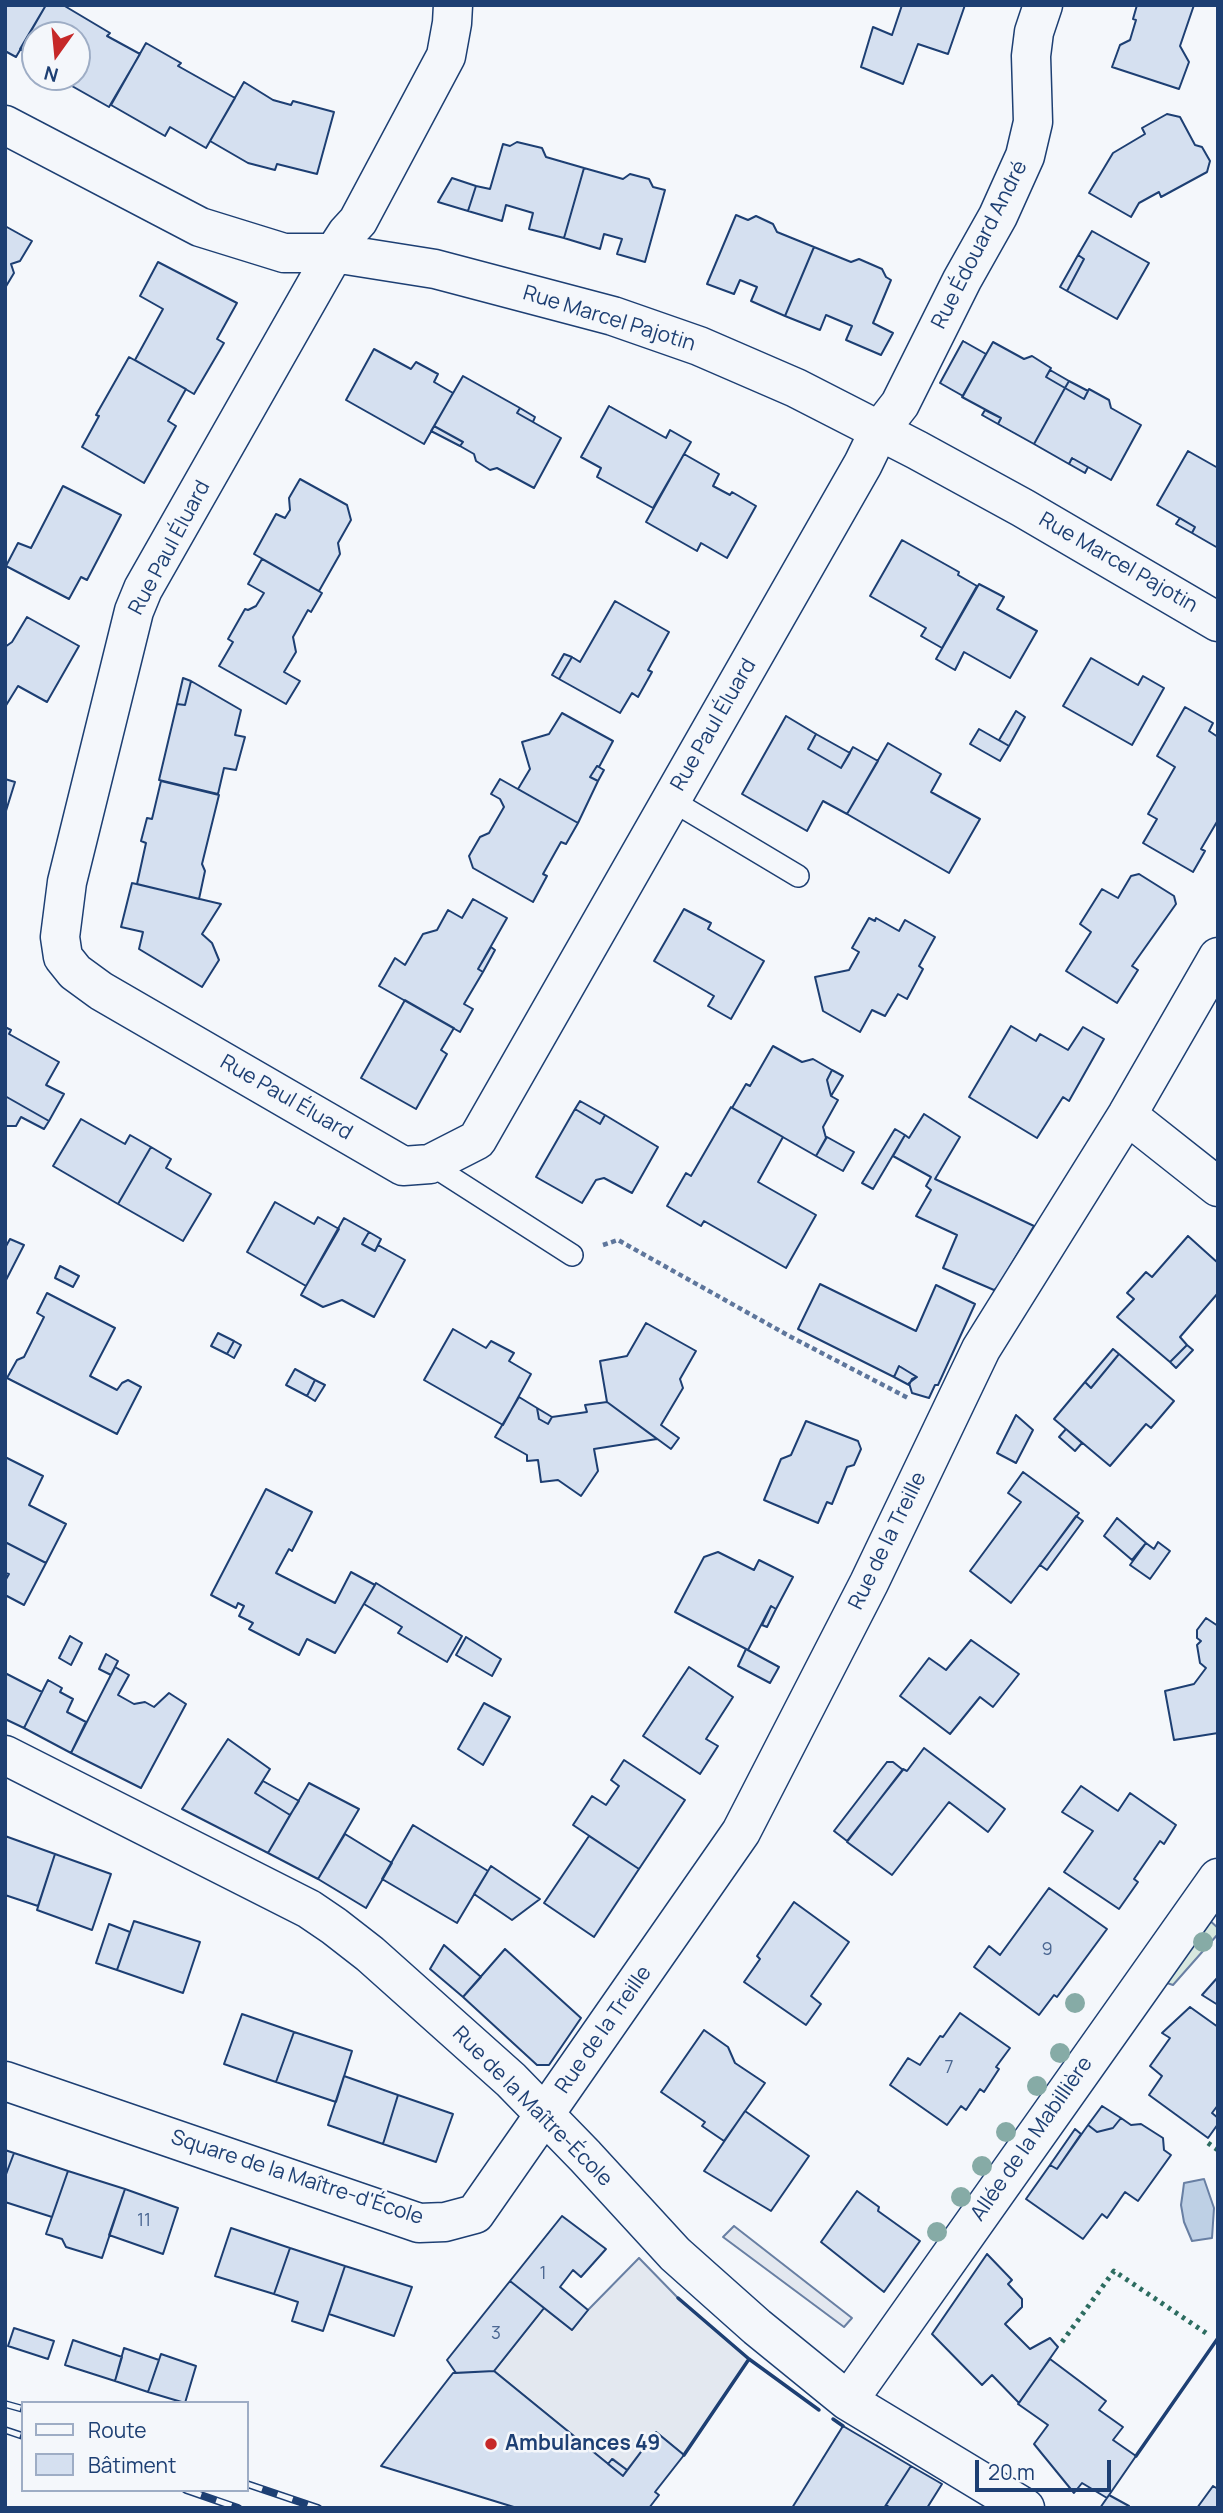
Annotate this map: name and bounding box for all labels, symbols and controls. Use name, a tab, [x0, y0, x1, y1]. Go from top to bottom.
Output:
north arrow	[21, 21, 91, 91]
text: N	[41, 60, 61, 89]
street label: Rue Édouard André	[927, 157, 1033, 333]
street label: Rue Marcel Pajotin	[520, 281, 698, 357]
street label: Rue Paul Éluard	[124, 477, 216, 619]
street label: Rue Marcel Pajotin	[1034, 507, 1202, 619]
street label: Rue Paul Éluard	[666, 654, 762, 796]
street label: Rue Paul Éluard	[215, 1050, 357, 1146]
street label: Rue de la Treille	[844, 1468, 932, 1614]
house number: 9	[1041, 1939, 1053, 1961]
street label: Rue de la Treille	[551, 1961, 657, 2099]
street label: Rue de la Maître-École	[447, 2022, 617, 2192]
street label: Allée de la Mabillière	[966, 2052, 1098, 2226]
house number: 7	[944, 2057, 954, 2079]
street label: Square de la Maître-d'École	[168, 2125, 426, 2231]
house number: 11	[137, 2210, 151, 2232]
house number: 1	[539, 2263, 547, 2285]
house number: 3	[491, 2323, 501, 2345]
legend	[21, 2401, 248, 2492]
text: Route	[88, 2416, 146, 2444]
place label: Ambulances 49	[505, 2431, 660, 2457]
marker: Ambulances 49	[483, 2436, 499, 2452]
scale bar	[978, 2446, 1114, 2490]
text: Bâtiment	[88, 2451, 176, 2479]
text: 20 m	[988, 2458, 1035, 2486]

